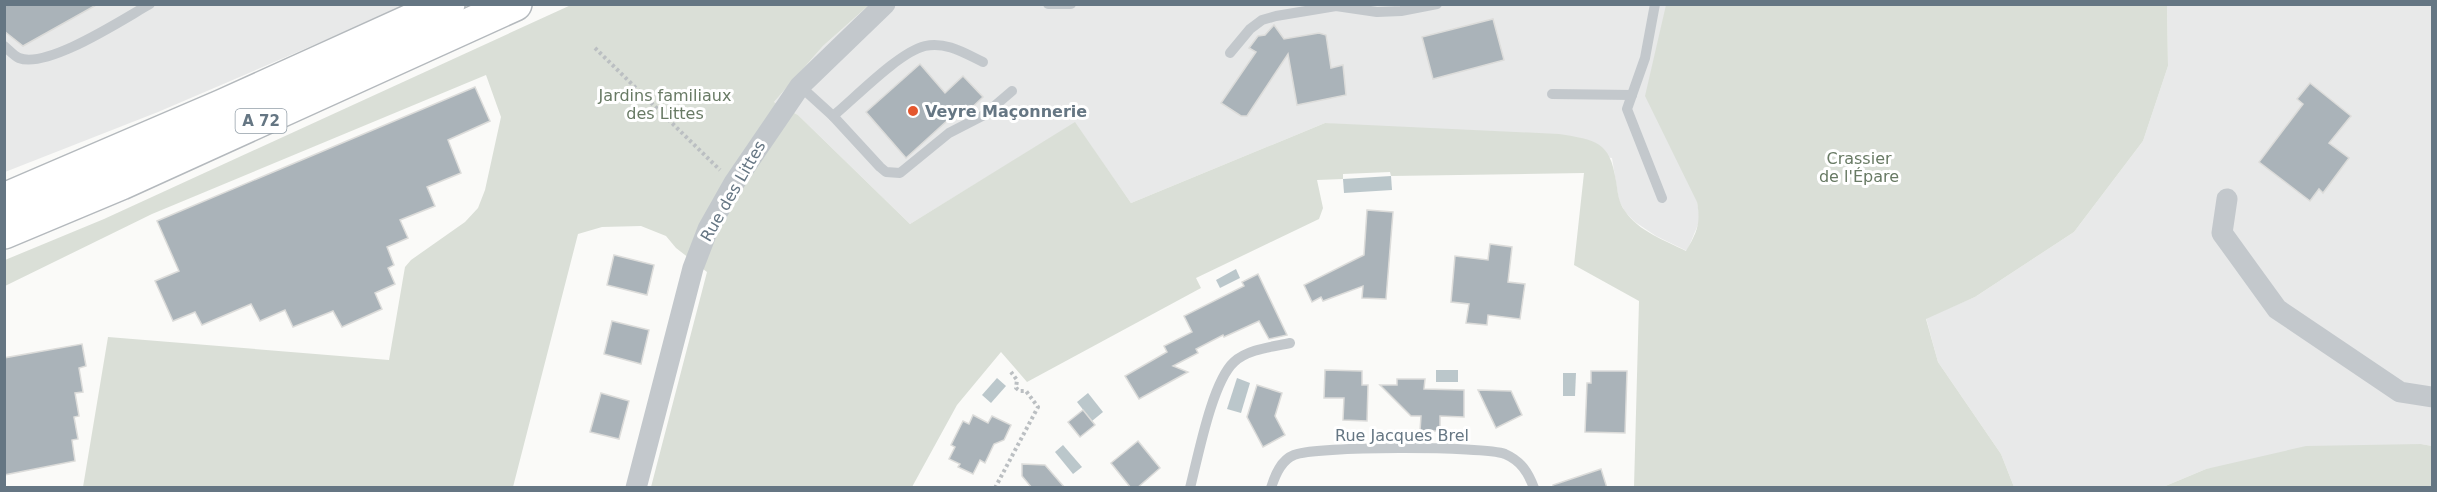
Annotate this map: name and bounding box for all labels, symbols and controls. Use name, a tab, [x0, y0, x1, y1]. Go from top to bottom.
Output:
park label: Jardins familiaux des Littes	[598, 86, 731, 123]
place label: Veyre Maçonnerie	[925, 102, 1087, 121]
marker: Veyre Maçonnerie	[906, 104, 920, 118]
road number: A 72	[236, 109, 286, 133]
street label: Rue des Littes	[697, 137, 769, 245]
park label: Crassier de l'Épare	[1819, 149, 1899, 186]
street label: Rue Jacques Brel	[1335, 426, 1469, 445]

